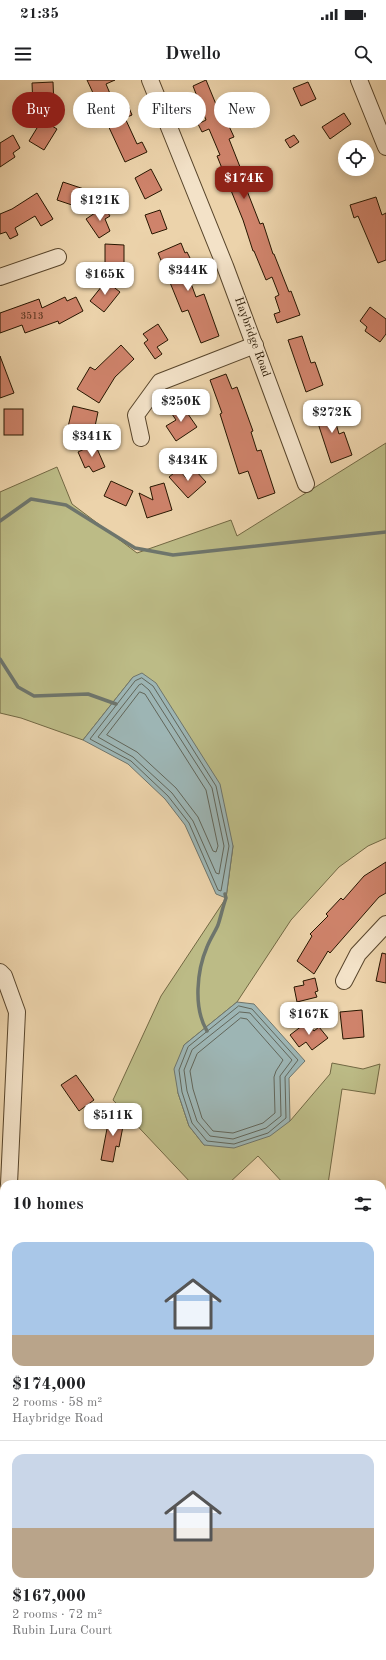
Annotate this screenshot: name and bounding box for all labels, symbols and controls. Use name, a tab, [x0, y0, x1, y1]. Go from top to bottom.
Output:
text: 21:35	[20, 7, 59, 22]
icon: menu	[12, 43, 34, 65]
icon: search	[352, 43, 374, 65]
text: Dwello	[165, 45, 221, 63]
chip: Buy	[12, 92, 65, 128]
chip: Rent	[73, 92, 130, 128]
chip: Filters	[138, 92, 206, 128]
chip: New	[214, 92, 270, 128]
map controls	[338, 140, 374, 176]
button: locate	[338, 140, 374, 176]
pin: $174K	[216, 166, 272, 200]
text: $174K	[224, 172, 264, 185]
pin: $121K	[72, 188, 128, 222]
text: $121K	[80, 194, 120, 207]
pin: $344K	[160, 258, 216, 292]
pin: $165K	[77, 262, 133, 296]
text: $344K	[168, 264, 208, 277]
text: $165K	[85, 268, 125, 281]
street label: Haybridge Road	[232, 295, 272, 379]
house number: 3513	[20, 311, 44, 321]
pin: $250K	[153, 389, 209, 423]
text: $250K	[161, 395, 201, 408]
pin: $272K	[304, 400, 360, 434]
text: $272K	[312, 406, 352, 419]
pin: $341K	[64, 424, 120, 458]
text: $341K	[72, 430, 112, 443]
pin: $434K	[160, 448, 216, 482]
text: $434K	[168, 454, 208, 467]
pin: $167K	[281, 1002, 337, 1036]
text: $167K	[289, 1008, 329, 1021]
pin: $511K	[85, 1103, 141, 1137]
text: $511K	[93, 1109, 133, 1122]
icon: filters	[352, 1193, 374, 1215]
text: 10 homes	[12, 1196, 84, 1213]
icon: home	[157, 1268, 229, 1340]
text: $174,000	[12, 1376, 86, 1393]
text: 2 rooms · 58 m²	[12, 1396, 102, 1409]
text: Haybridge Road	[12, 1412, 103, 1425]
icon: home	[157, 1480, 229, 1552]
text: $167,000	[12, 1588, 86, 1605]
text: 2 rooms · 72 m²	[12, 1608, 102, 1621]
text: Rubin Lura Court	[12, 1624, 112, 1637]

